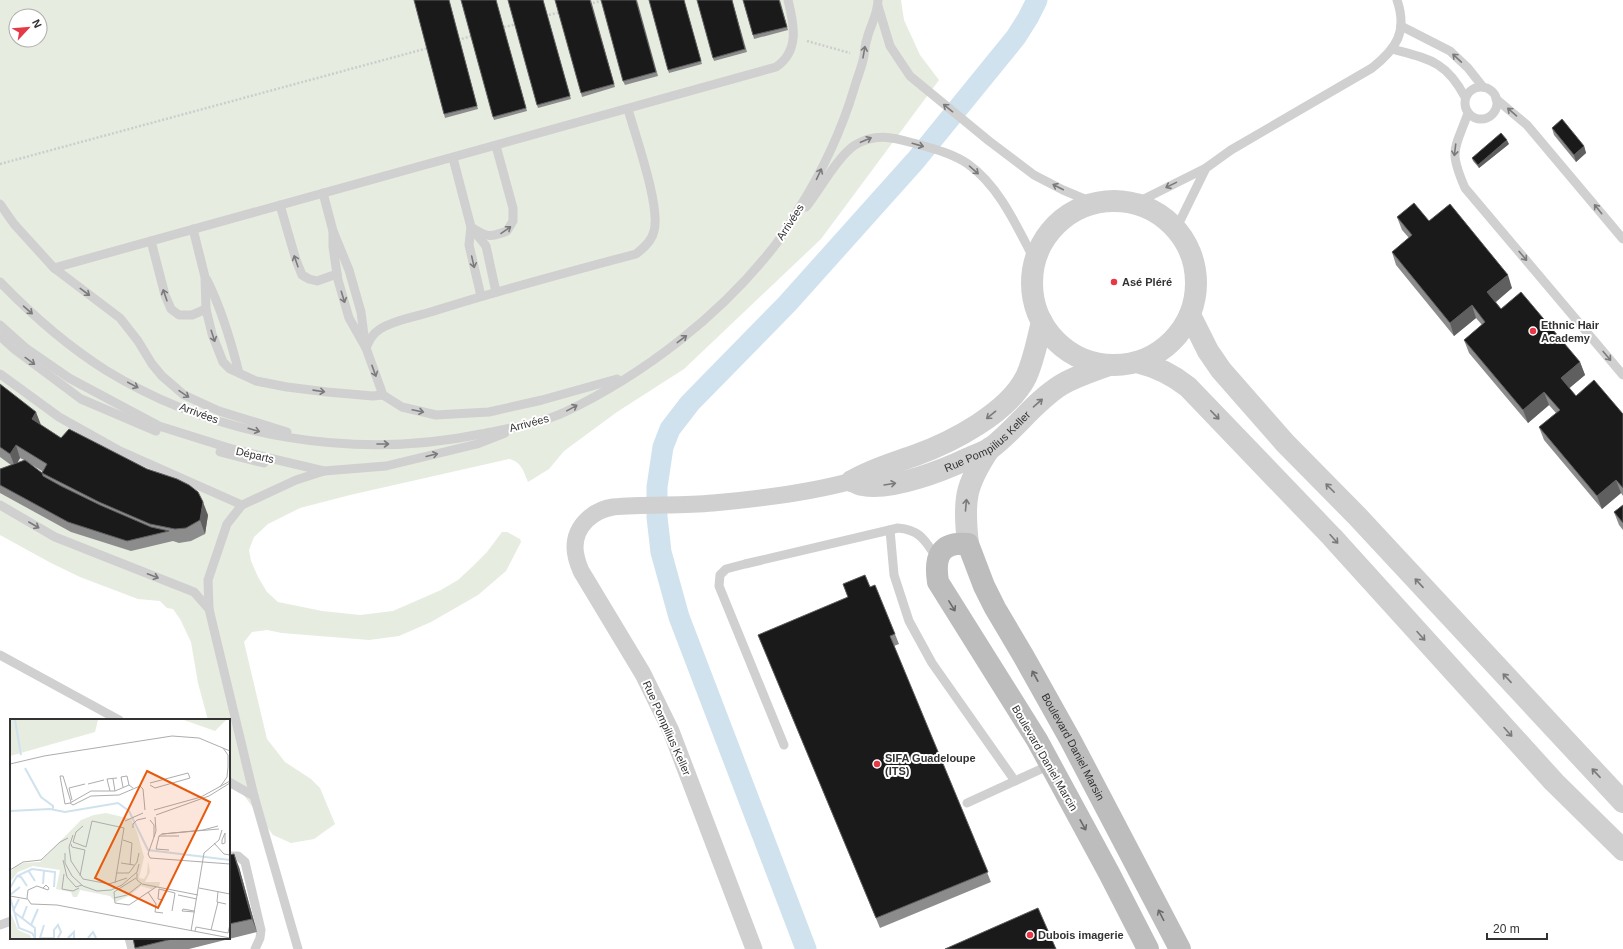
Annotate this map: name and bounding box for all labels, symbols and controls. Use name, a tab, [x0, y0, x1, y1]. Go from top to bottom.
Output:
north arrow	[8, 8, 48, 48]
text: N	[30, 17, 44, 30]
one-way arrow	[861, 46, 869, 59]
one-way arrow	[1452, 53, 1462, 63]
one-way arrow	[943, 103, 954, 112]
one-way arrow	[1506, 108, 1517, 117]
one-way arrow	[860, 136, 872, 144]
one-way arrow	[912, 142, 925, 149]
one-way arrow	[1451, 143, 1459, 156]
one-way arrow	[969, 165, 979, 174]
one-way arrow	[816, 168, 823, 180]
one-way arrow	[1166, 182, 1178, 189]
one-way arrow	[1052, 183, 1064, 191]
street label: Arrivées	[774, 201, 806, 242]
one-way arrow	[1594, 204, 1603, 215]
one-way arrow	[500, 226, 511, 234]
one-way arrow	[1518, 251, 1527, 262]
one-way arrow	[292, 254, 299, 267]
one-way arrow	[470, 255, 478, 268]
place label: Asé Pléré	[1122, 276, 1172, 288]
marker: Asé Pléré	[1109, 277, 1119, 287]
one-way arrow	[79, 287, 90, 296]
one-way arrow	[161, 290, 169, 302]
one-way arrow	[340, 290, 347, 303]
one-way arrow	[22, 305, 33, 314]
place label: Ethnic Hair Academy	[1541, 319, 1600, 344]
marker: Ethnic Hair Academy	[1528, 326, 1538, 336]
one-way arrow	[210, 329, 217, 342]
one-way arrow	[676, 334, 687, 343]
one-way arrow	[1602, 350, 1611, 361]
one-way arrow	[24, 357, 35, 365]
one-way arrow	[371, 365, 379, 377]
one-way arrow	[127, 381, 139, 389]
one-way arrow	[312, 387, 325, 395]
one-way arrow	[178, 390, 189, 398]
one-way arrow	[1032, 399, 1043, 408]
street label: Arrivées	[178, 400, 220, 426]
one-way arrow	[566, 403, 578, 411]
one-way arrow	[411, 407, 424, 415]
street label: Rue Pompilius Keller	[942, 408, 1033, 474]
one-way arrow	[986, 410, 997, 419]
one-way arrow	[1211, 410, 1220, 420]
street label: Arrivées	[508, 412, 551, 434]
one-way arrow	[248, 427, 261, 435]
one-way arrow	[376, 440, 389, 448]
street label: Départs	[235, 445, 276, 465]
one-way arrow	[425, 451, 438, 458]
one-way arrow	[883, 480, 896, 488]
one-way arrow	[1325, 483, 1335, 493]
one-way arrow	[963, 499, 970, 512]
one-way arrow	[28, 521, 40, 529]
one-way arrow	[1329, 534, 1339, 544]
one-way arrow	[146, 573, 159, 580]
one-way arrow	[1415, 578, 1424, 588]
one-way arrow	[948, 600, 956, 611]
one-way arrow	[1417, 631, 1426, 641]
one-way arrow	[1031, 670, 1038, 682]
one-way arrow	[1503, 673, 1512, 684]
street label: Rue Pompilius Keller	[641, 679, 693, 777]
street label: Boulevard Daniel Marsin	[1039, 691, 1107, 802]
street label: Boulevard Daniel Marcin	[1010, 703, 1080, 813]
inset map	[10, 719, 230, 939]
one-way arrow	[1504, 727, 1513, 737]
place label: SIFA Guadeloupe (ITS)	[885, 752, 976, 777]
marker: SIFA Guadeloupe (ITS)	[872, 759, 882, 769]
one-way arrow	[1592, 769, 1601, 779]
one-way arrow	[1080, 819, 1088, 831]
one-way arrow	[1157, 909, 1164, 921]
scale bar	[1487, 915, 1547, 941]
text: 20 m	[1493, 922, 1520, 936]
place label: Dubois imagerie	[1038, 929, 1124, 941]
marker: Dubois imagerie	[1025, 930, 1035, 940]

